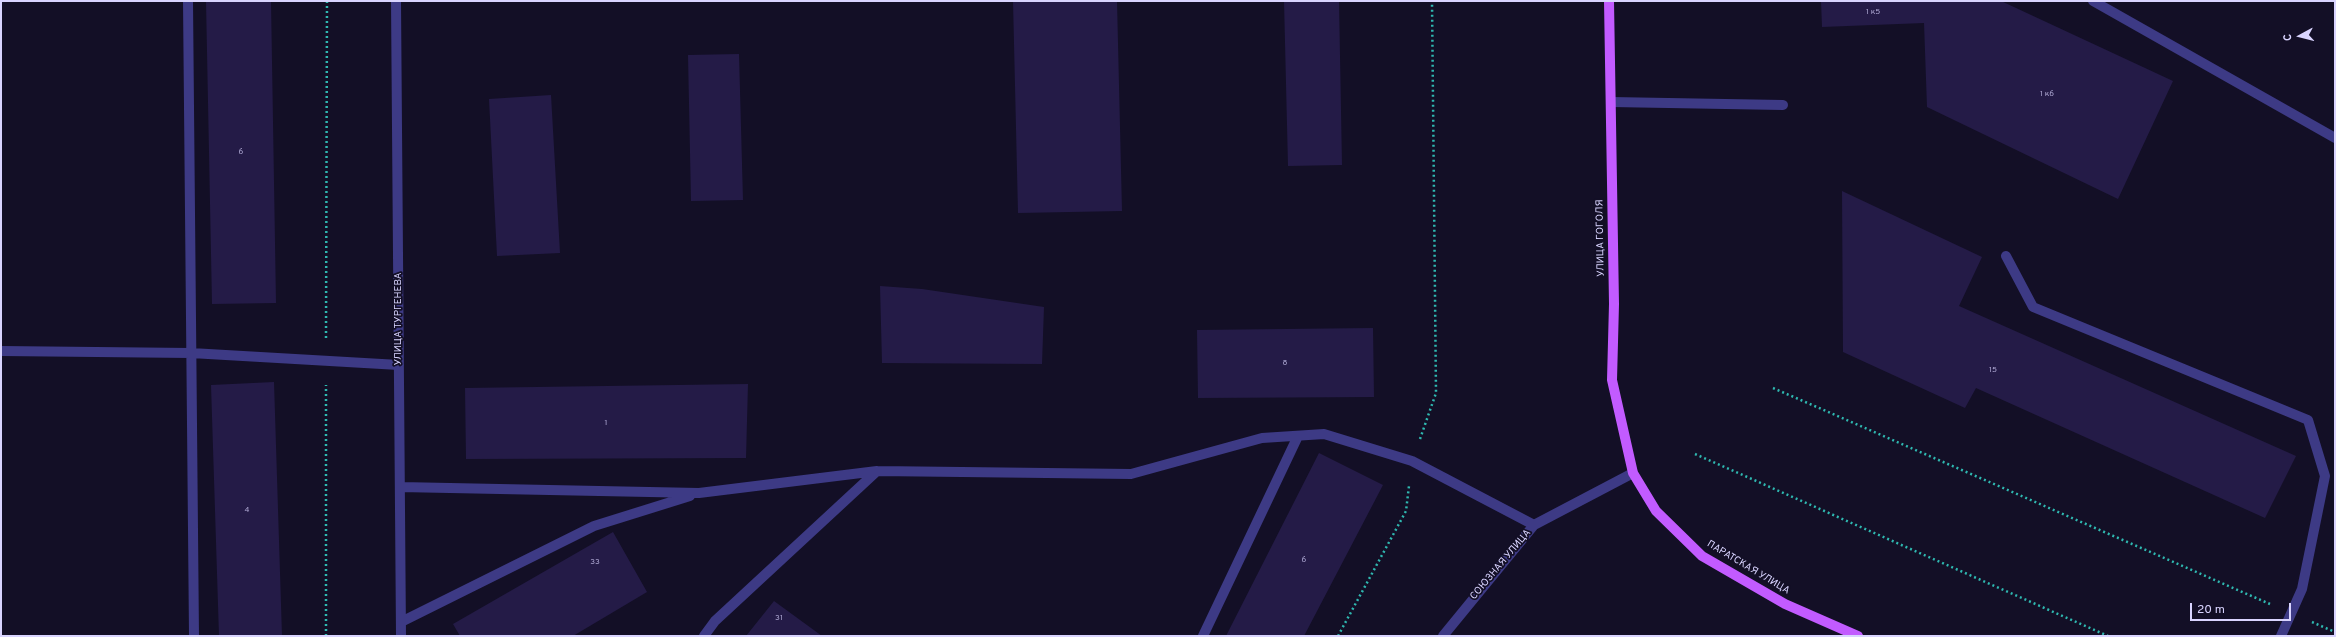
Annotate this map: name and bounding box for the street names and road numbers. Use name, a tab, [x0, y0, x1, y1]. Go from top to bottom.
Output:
street label: УЛИЦА ГОГОЛЯ	[1594, 199, 1608, 277]
street label: УЛИЦА ТУРГЕНЕВА	[393, 272, 405, 366]
street label: СОЮЗНАЯ УЛИЦА	[1468, 527, 1534, 603]
street label: ПАРАТСКАЯ УЛИЦА	[1704, 539, 1792, 597]

